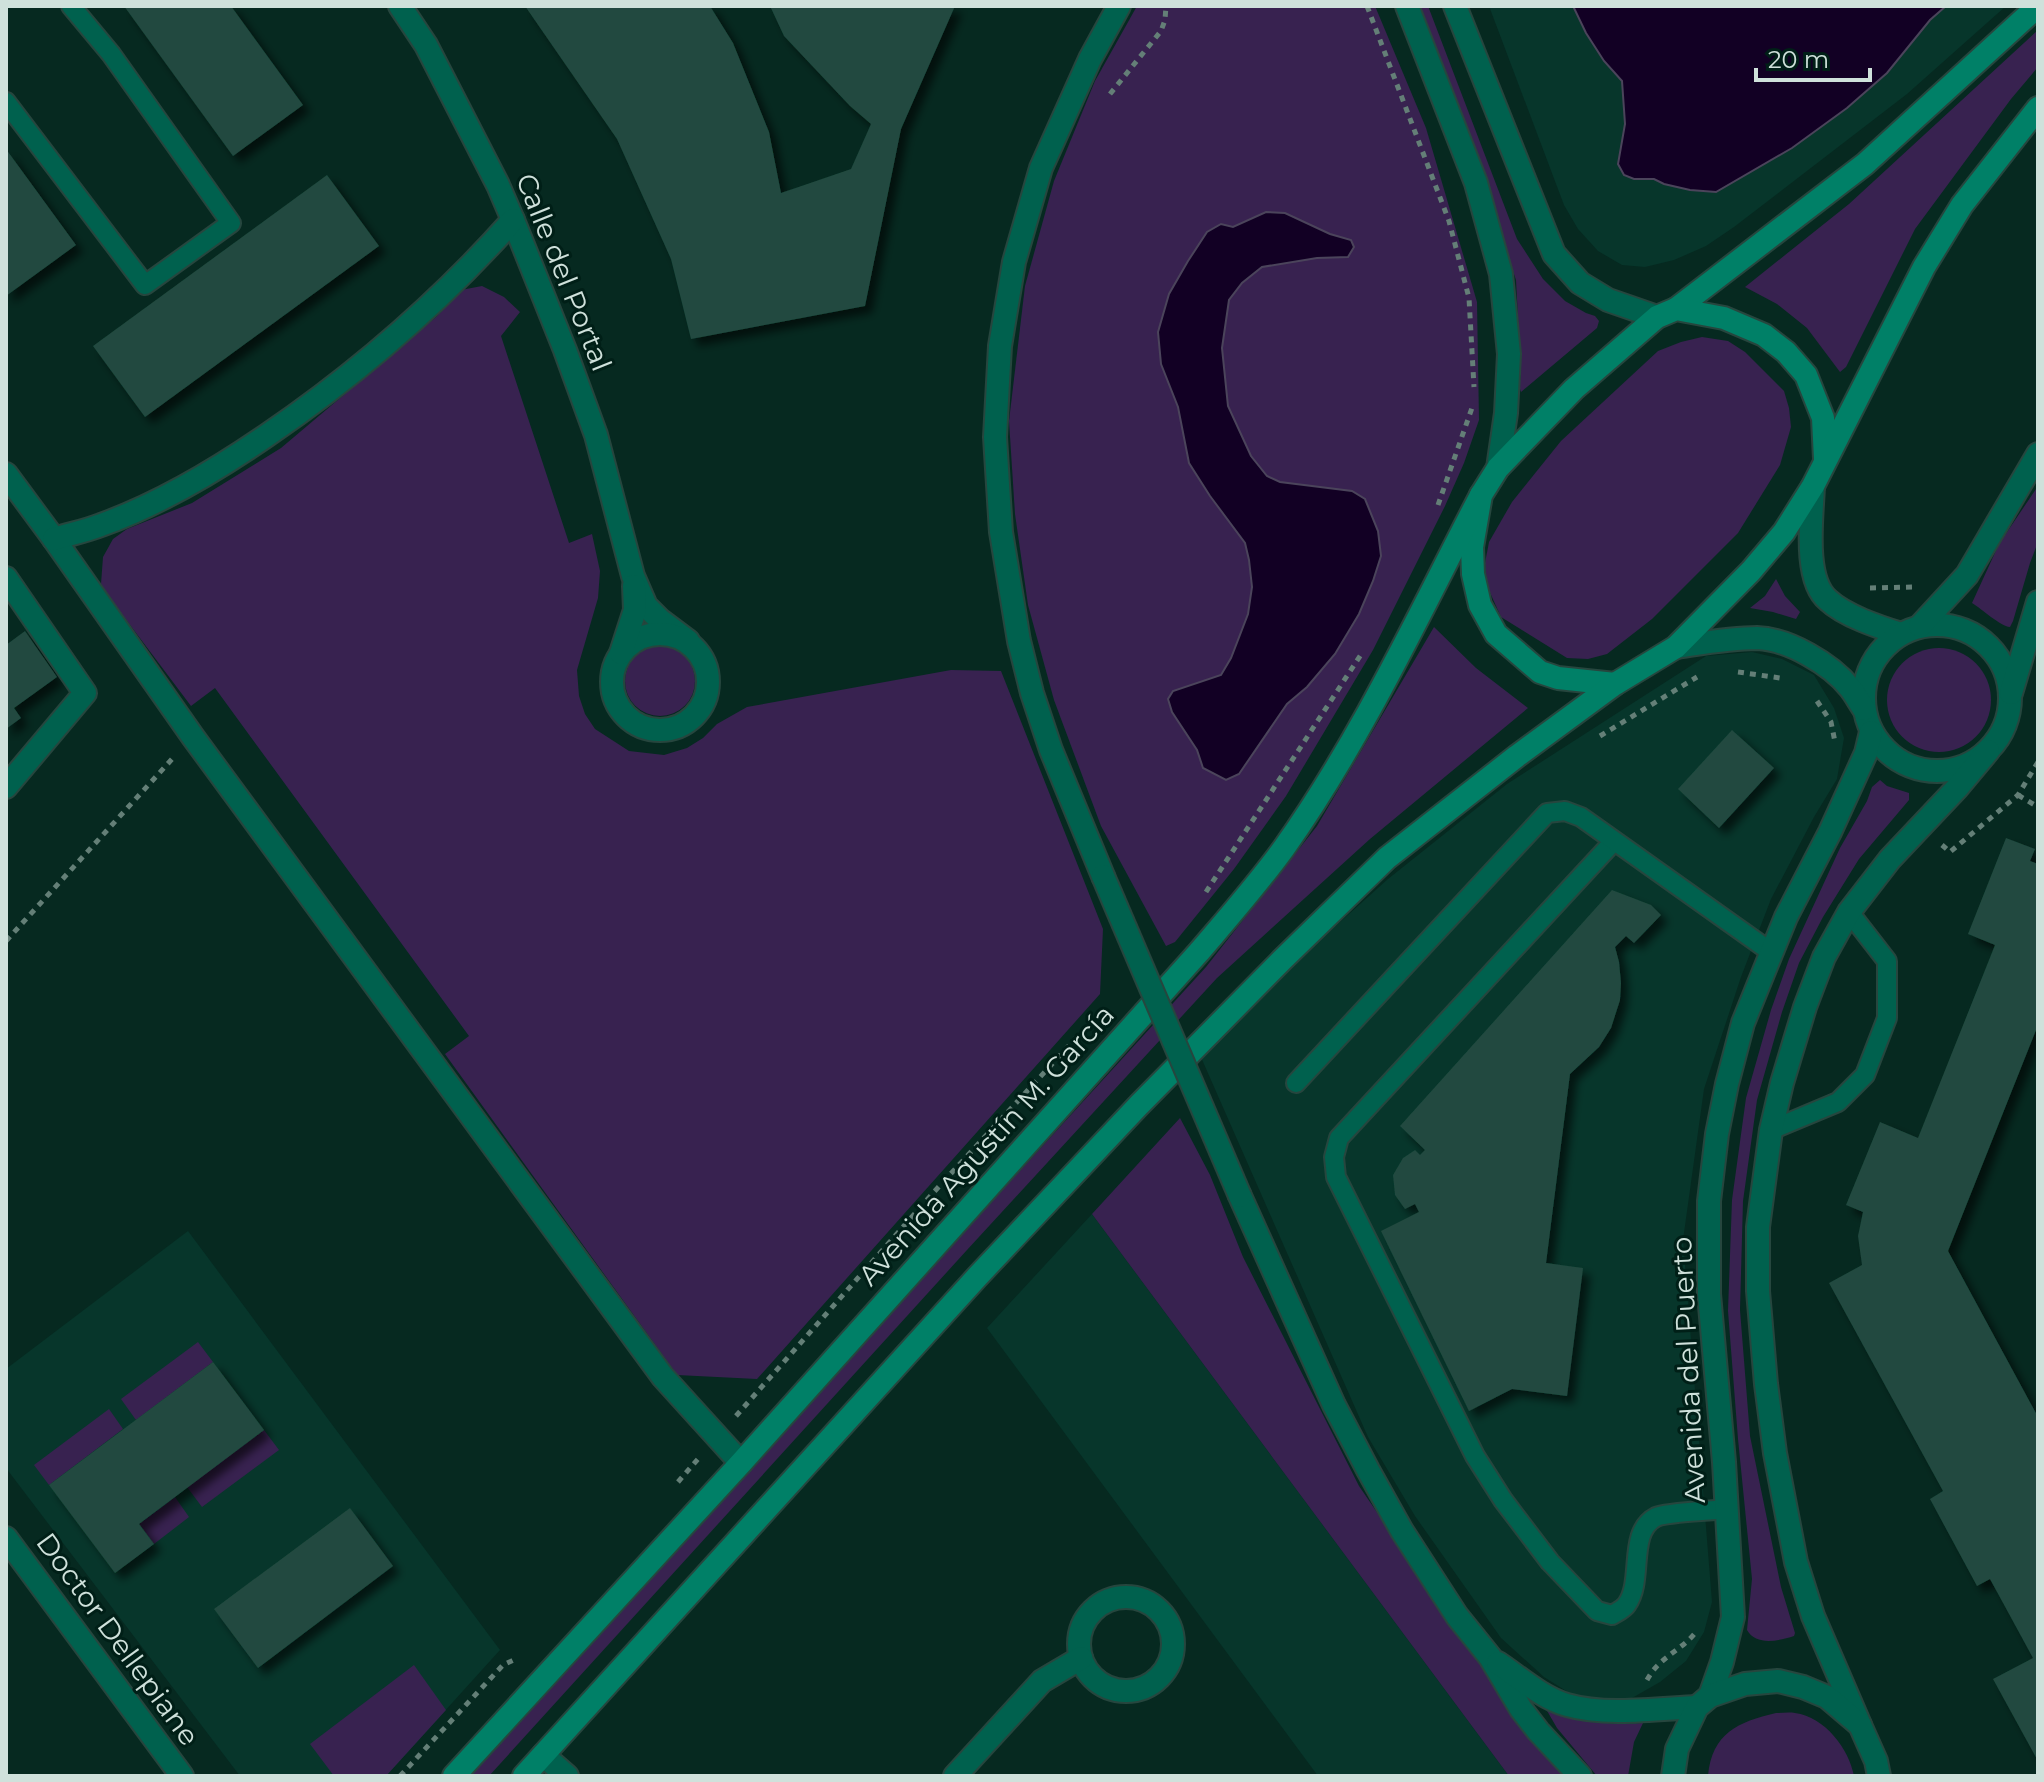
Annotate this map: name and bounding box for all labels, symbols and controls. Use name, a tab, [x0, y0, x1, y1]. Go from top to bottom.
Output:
scale bar	[1756, 32, 1870, 82]
text: 20 m	[1768, 45, 1829, 74]
street label: Calle del Portal	[509, 168, 619, 376]
street label: Avenida Agustín M. García	[851, 998, 1121, 1292]
street label: Avenida del Puerto	[1664, 1236, 1712, 1504]
street label: Doctor Dellepiane	[29, 1526, 207, 1752]

